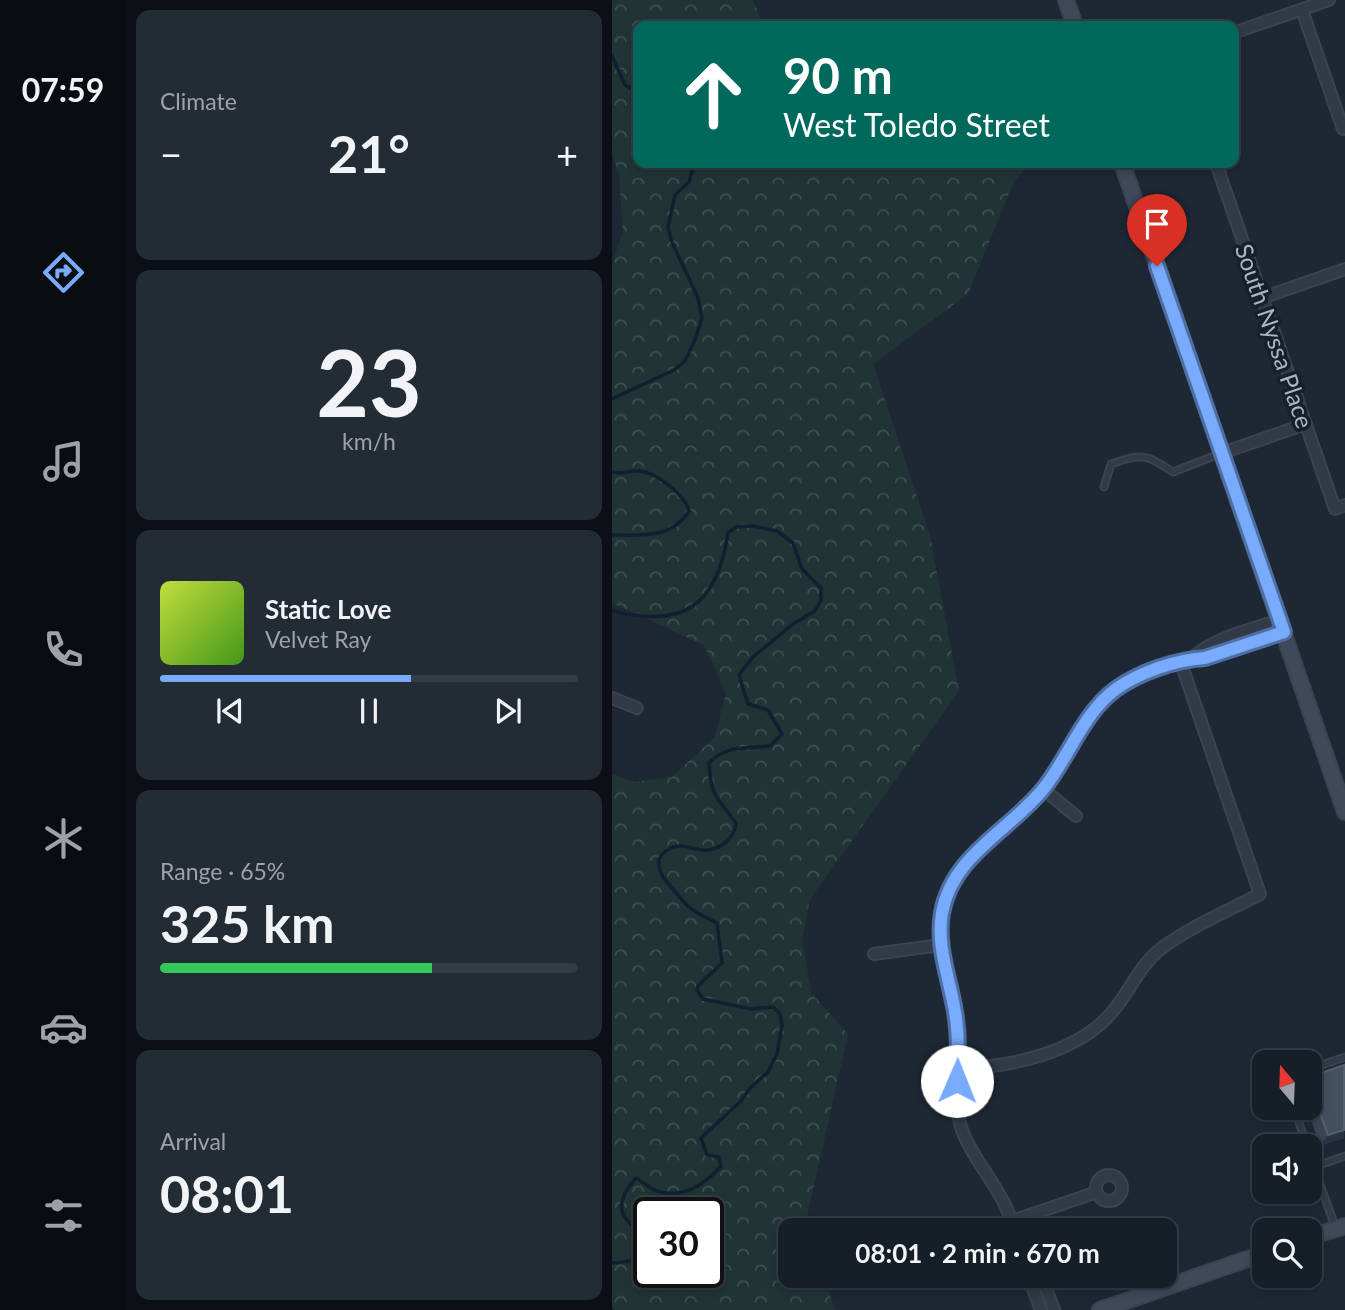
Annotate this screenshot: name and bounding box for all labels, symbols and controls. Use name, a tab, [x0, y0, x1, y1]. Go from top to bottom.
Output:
text: 90 m	[783, 46, 893, 104]
icon: ahead	[668, 49, 759, 140]
text: 07:59	[22, 70, 104, 109]
text: Climate	[160, 87, 237, 115]
text: West Toledo Street	[783, 105, 1050, 144]
text: 21°	[328, 122, 410, 184]
text: −	[160, 131, 182, 177]
text: +	[556, 131, 578, 177]
pin	[1127, 194, 1187, 266]
icon: arrive	[1138, 205, 1176, 243]
street label: South Nyssa Place	[1230, 240, 1320, 432]
icon: directions	[39, 248, 88, 297]
text: 23	[316, 327, 422, 436]
text: km/h	[342, 427, 396, 455]
icon: music	[39, 437, 88, 486]
text: Static Love	[265, 593, 392, 625]
icon: phone	[39, 625, 88, 674]
text: Velvet Ray	[265, 625, 371, 653]
icon: previous	[211, 692, 249, 730]
icon: pause	[350, 692, 388, 730]
icon: next	[489, 692, 527, 730]
icon: climate	[39, 814, 88, 863]
text: Range · 65%	[160, 857, 285, 885]
text: 325 km	[160, 892, 334, 954]
icon: car	[39, 1003, 88, 1052]
position arrow	[920, 1044, 994, 1118]
north arrow	[1252, 1050, 1322, 1120]
map controls	[1252, 1050, 1322, 1288]
text: Arrival	[160, 1127, 226, 1155]
button: sound	[1252, 1134, 1322, 1204]
text: 08:01	[160, 1162, 294, 1224]
icon: filters	[39, 1191, 88, 1240]
speed limit sign: 30	[633, 1197, 724, 1288]
button: search	[1252, 1218, 1322, 1288]
text: 08:01 · 2 min · 670 m	[855, 1237, 1100, 1269]

